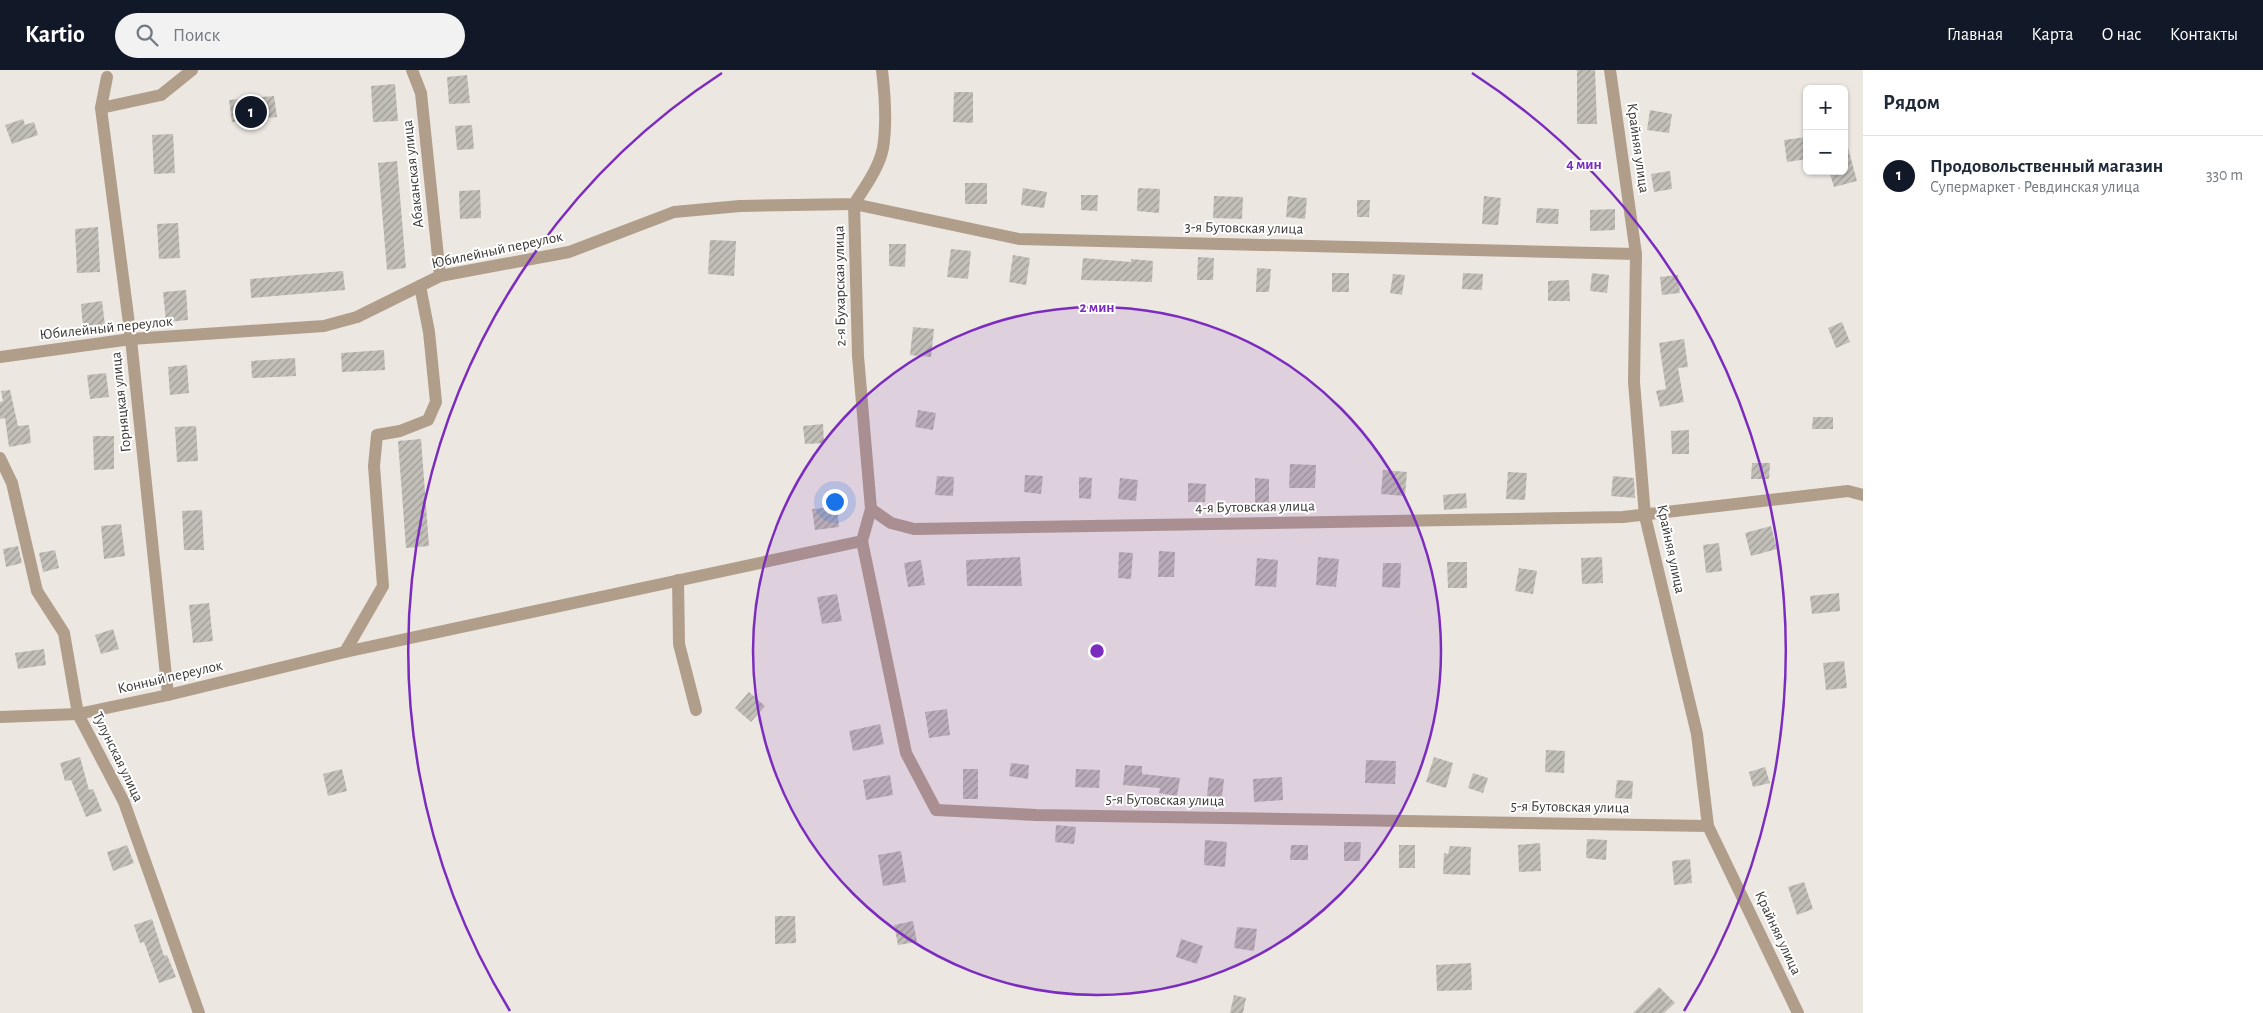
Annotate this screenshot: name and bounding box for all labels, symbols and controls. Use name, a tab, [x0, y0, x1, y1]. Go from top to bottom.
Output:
search box	[115, 13, 465, 58]
icon: search	[133, 21, 161, 49]
text: Kartio	[25, 23, 85, 47]
text: Поиск	[173, 26, 220, 45]
text: Главная	[1947, 26, 2003, 44]
text: Карта	[2031, 26, 2073, 44]
text: О нас	[2101, 26, 2142, 44]
text: Контакты	[2170, 26, 2238, 44]
map controls	[1803, 85, 1848, 175]
button: +	[1803, 85, 1848, 130]
text: Рядом	[1883, 92, 1940, 113]
pin: 1	[235, 93, 267, 131]
street label: Крайняя улица	[1624, 102, 1652, 194]
street label: Абаканская улица	[400, 119, 426, 229]
button: −	[1803, 130, 1848, 175]
text: 4 мин	[1566, 157, 1602, 172]
text: Продовольственный магазин	[1930, 157, 2163, 176]
text: 1	[1896, 167, 1902, 183]
text: 330 m	[2206, 167, 2243, 183]
text: Супермаркет · Ревдинская улица	[1930, 179, 2140, 195]
street label: 3-я Бутовская улица	[1184, 219, 1304, 237]
street label: 2-я Бухарская улица	[831, 225, 849, 347]
street label: Юбилейный переулок	[430, 229, 564, 271]
text: 2 мин	[1079, 300, 1115, 315]
street label: Юбилейный переулок	[39, 314, 173, 342]
street label: Горняцкая улица	[108, 351, 134, 453]
your location	[822, 489, 848, 515]
street label: 4-я Бутовская улица	[1195, 498, 1315, 516]
street label: Крайняя улица	[1654, 503, 1688, 595]
centre of rings	[1088, 642, 1106, 660]
street label: Конный переулок	[116, 658, 224, 696]
street label: Тулунская улица	[90, 710, 146, 804]
street label: 5-я Бутовская улица	[1105, 791, 1225, 809]
street label: 5-я Бутовская улица	[1510, 798, 1630, 816]
street label: Крайняя улица	[1752, 889, 1804, 977]

